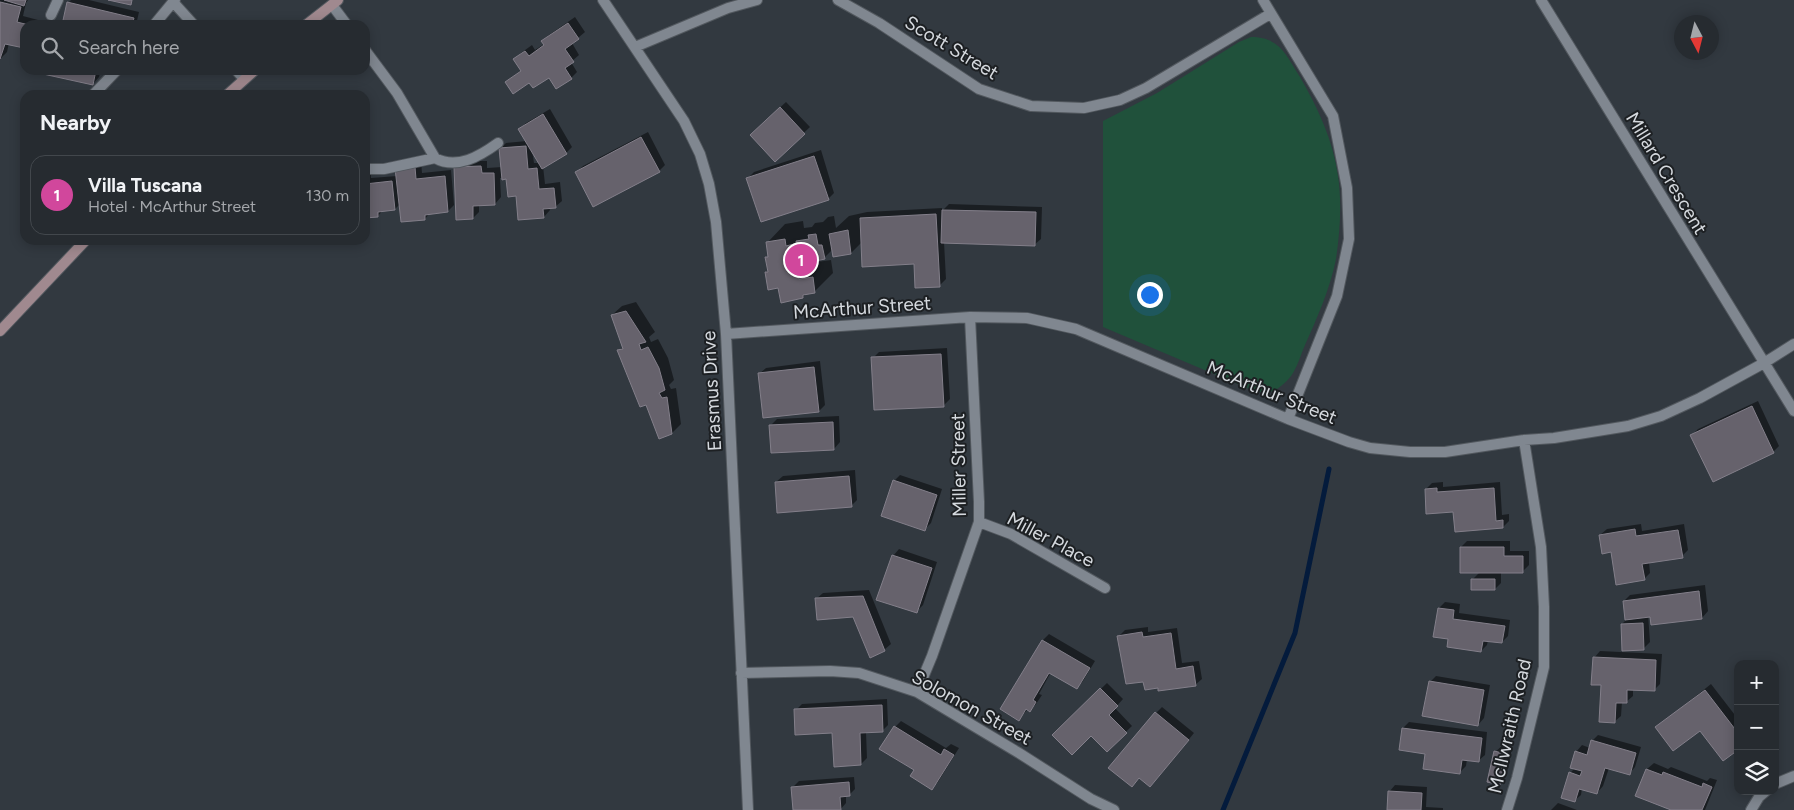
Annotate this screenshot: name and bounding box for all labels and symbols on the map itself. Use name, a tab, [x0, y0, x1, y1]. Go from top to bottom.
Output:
street label: Scott Street	[901, 10, 1003, 84]
north arrow	[1674, 15, 1719, 60]
street label: Millard Crescent	[1621, 108, 1712, 239]
pin: 1	[785, 241, 817, 279]
your location	[1137, 282, 1163, 308]
street label: McArthur Street	[792, 291, 932, 324]
street label: Erasmus Drive	[697, 330, 726, 452]
street label: McArthur Street	[1203, 356, 1340, 429]
street label: Miller Street	[946, 413, 971, 517]
street label: Miller Place	[1003, 507, 1098, 572]
street label: McIlwraith Road	[1483, 657, 1536, 796]
street label: Solomon Street	[908, 665, 1036, 750]

